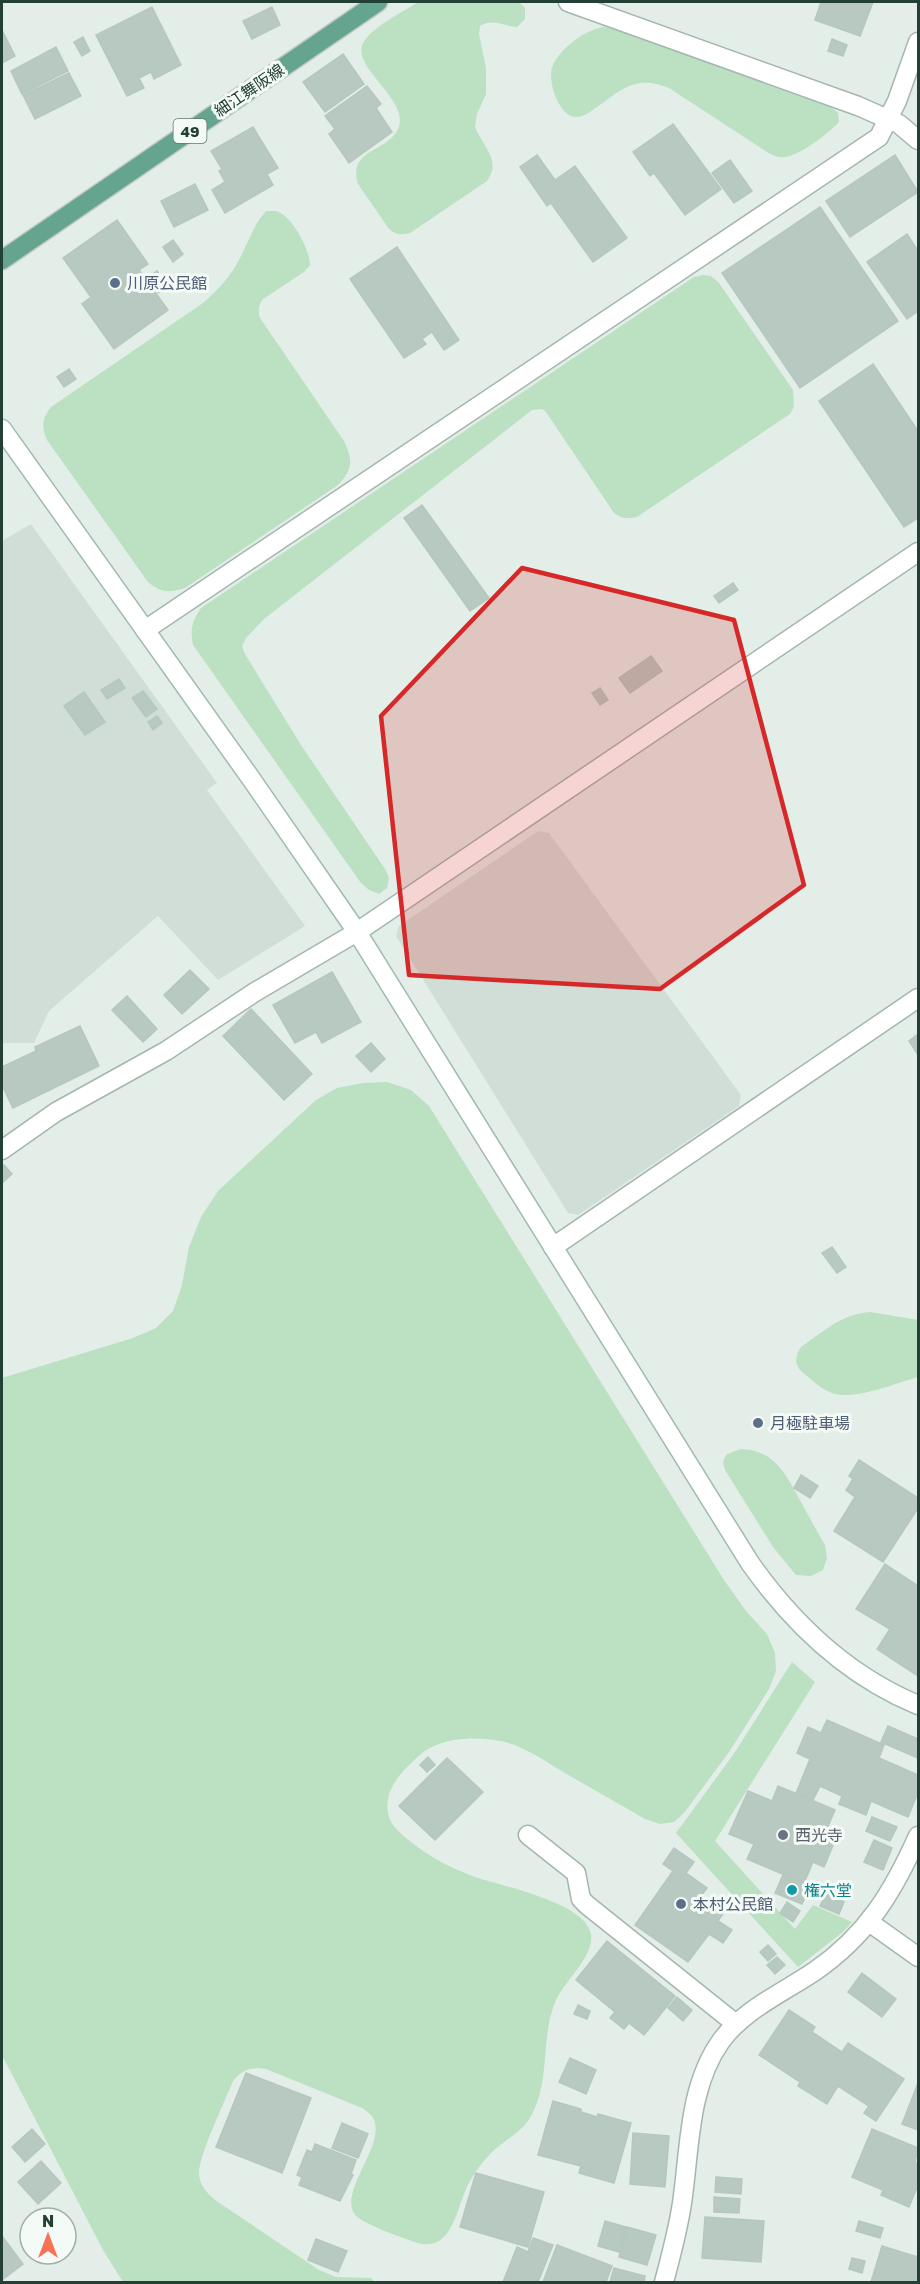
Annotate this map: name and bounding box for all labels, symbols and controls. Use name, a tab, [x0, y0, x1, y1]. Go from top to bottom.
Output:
street label: 細江舞阪線	[210, 59, 288, 121]
road number: 49	[174, 119, 207, 143]
place label: 川原公民館	[127, 273, 207, 293]
marker: 川原公民館	[108, 276, 122, 290]
place label: 月極駐車場	[770, 1413, 850, 1433]
marker: 月極駐車場	[751, 1416, 765, 1430]
place label: 西光寺	[795, 1825, 843, 1845]
marker: 西光寺	[776, 1828, 790, 1842]
place label: 権六堂	[804, 1880, 852, 1900]
marker: 権六堂	[785, 1883, 799, 1897]
place label: 本村公民館	[693, 1894, 773, 1914]
marker: 本村公民館	[674, 1897, 688, 1911]
north arrow	[18, 2206, 78, 2266]
text: N	[42, 2211, 54, 2231]

